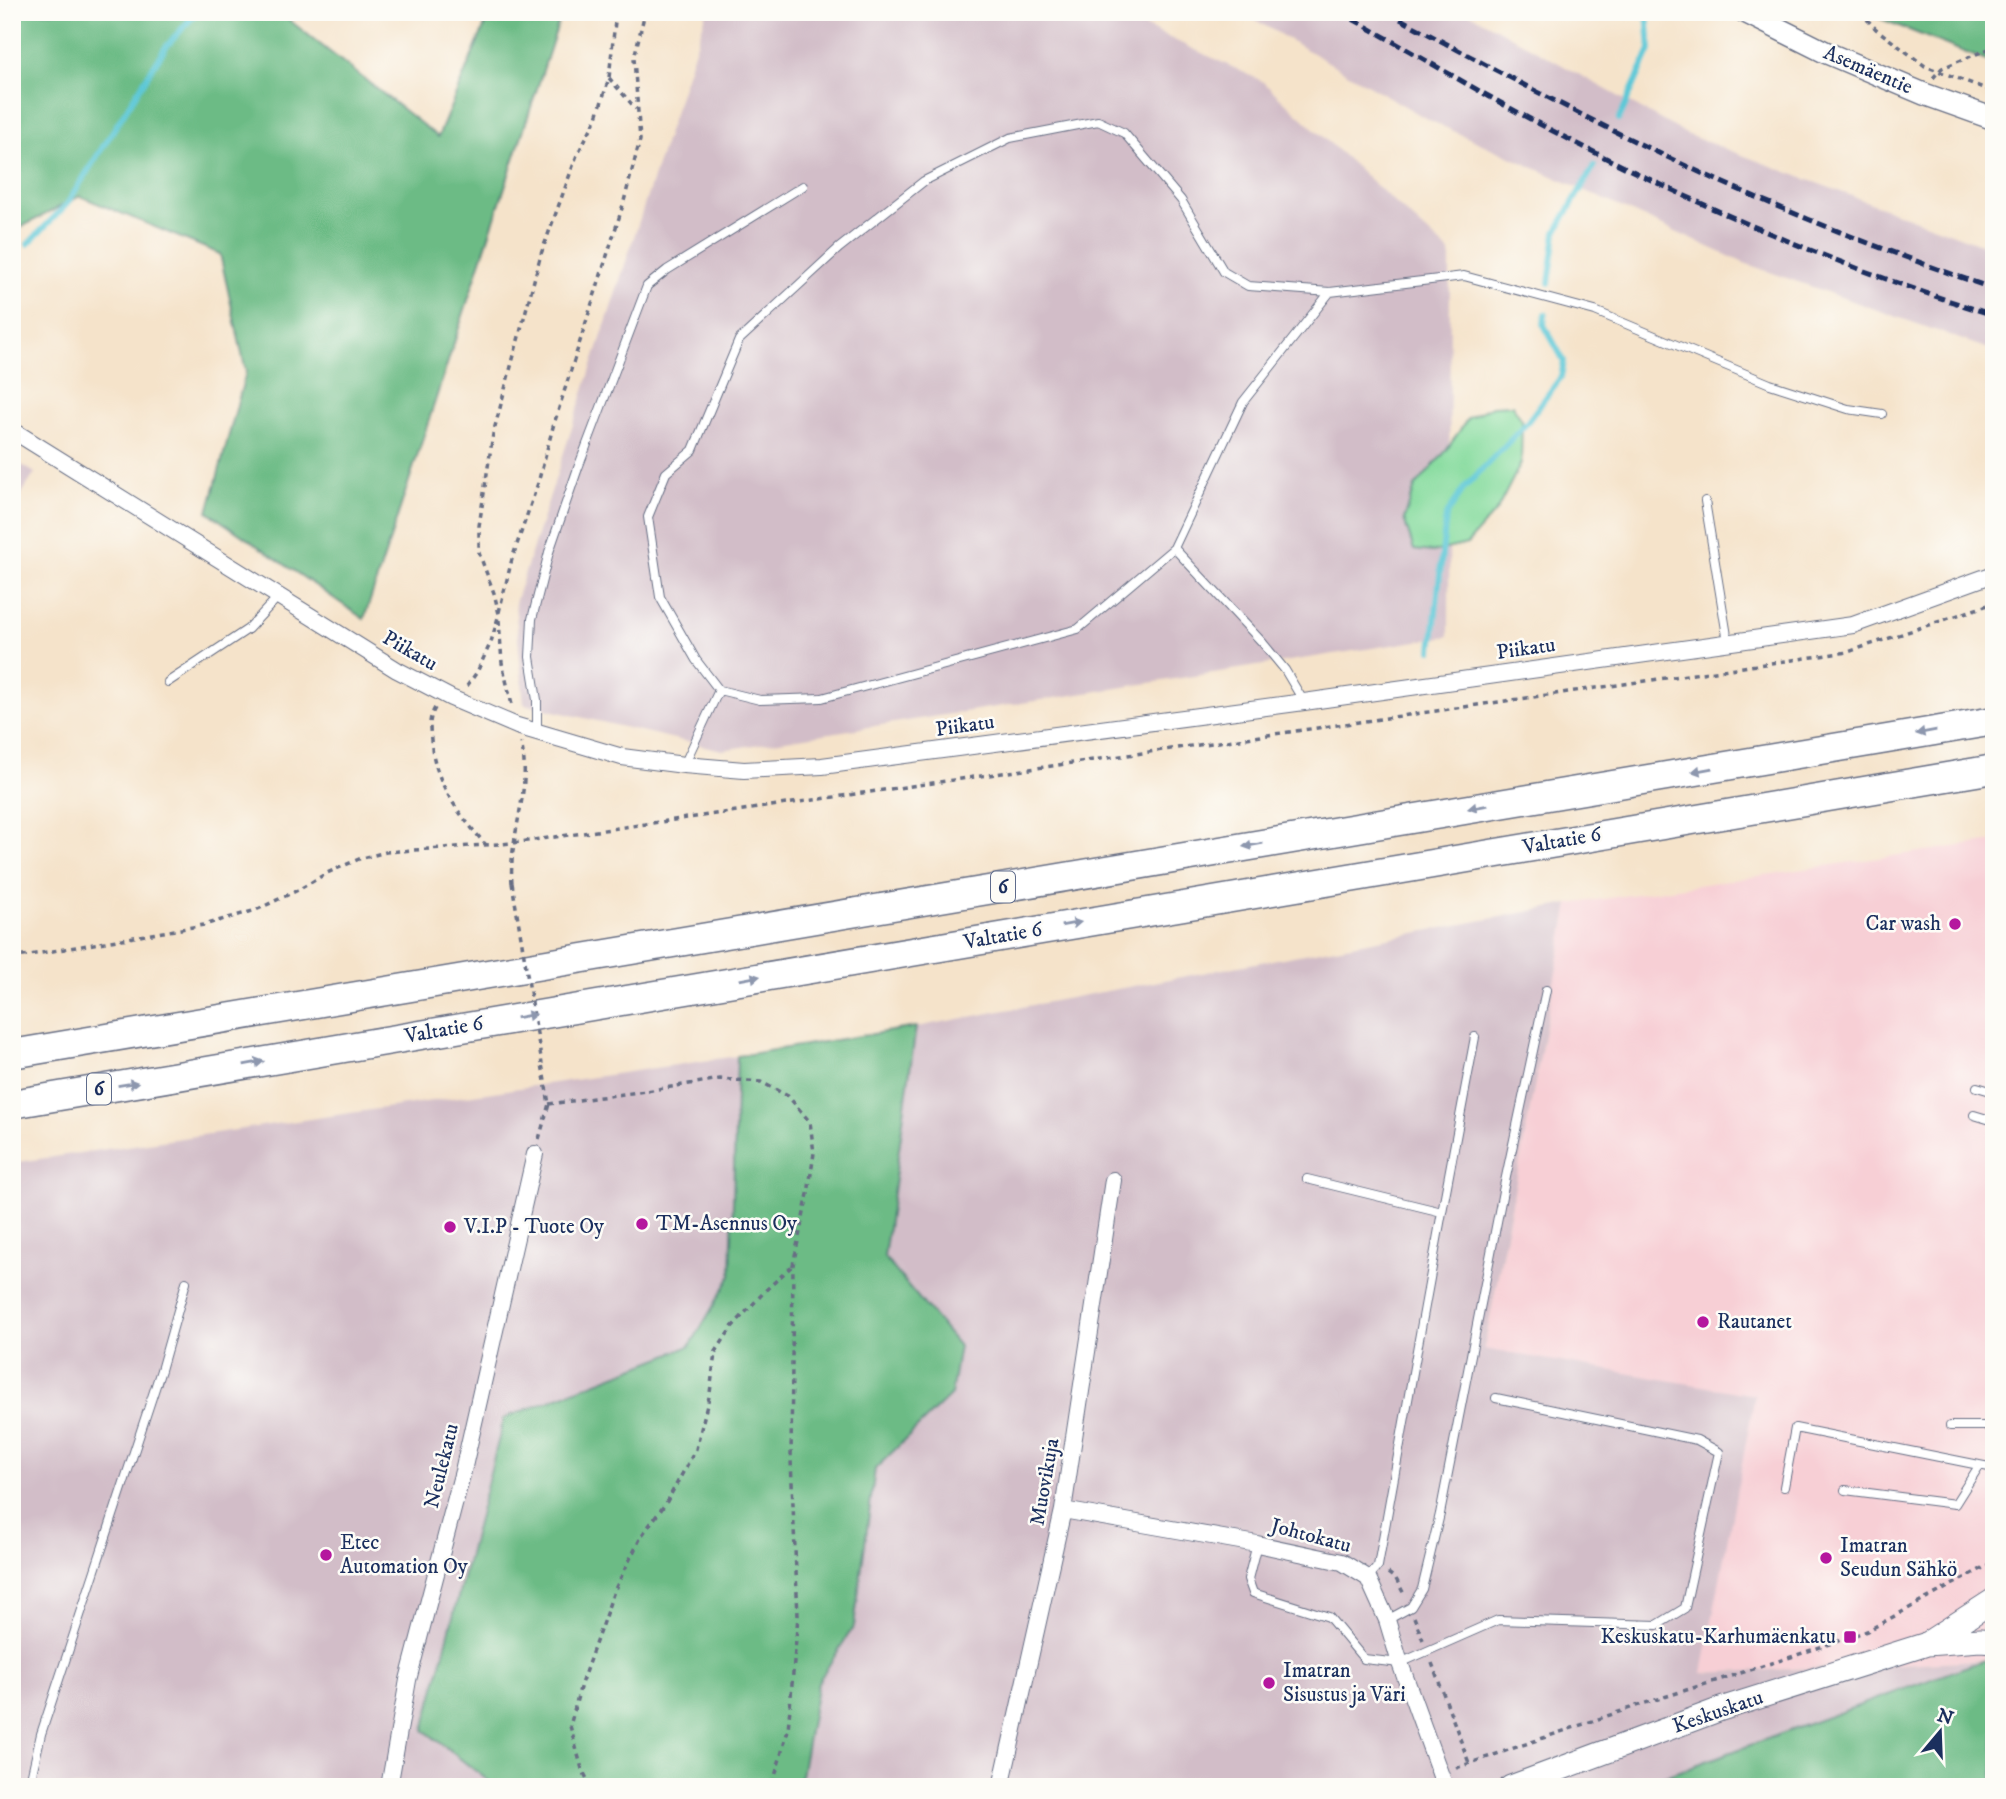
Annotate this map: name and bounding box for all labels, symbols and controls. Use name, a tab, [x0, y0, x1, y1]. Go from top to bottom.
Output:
street label: Asemäentie	[1820, 40, 1917, 100]
street label: Piikatu	[378, 625, 442, 677]
street label: Piikatu	[1495, 632, 1557, 666]
street label: Piikatu	[934, 709, 996, 743]
one-way arrow	[1915, 727, 1937, 738]
one-way arrow	[1691, 765, 1713, 776]
one-way arrow	[1467, 802, 1489, 813]
street label: Valtatie 6	[1520, 821, 1604, 861]
one-way arrow	[1242, 840, 1264, 851]
road number: 6	[991, 872, 1015, 902]
place label: Car wash	[1865, 911, 1941, 937]
street label: Valtatie 6	[961, 916, 1045, 956]
marker: Car wash	[1947, 916, 1963, 932]
one-way arrow	[1060, 918, 1082, 929]
one-way arrow	[739, 972, 761, 983]
street label: Valtatie 6	[402, 1010, 486, 1050]
one-way arrow	[515, 1010, 537, 1021]
one-way arrow	[243, 1057, 265, 1068]
road number: 6	[87, 1074, 111, 1105]
one-way arrow	[117, 1078, 139, 1089]
place label: TM-Asennus Oy	[656, 1211, 798, 1237]
place label: V.I.P - Tuote Oy	[463, 1214, 605, 1240]
marker: TM-Asennus Oy	[634, 1216, 650, 1232]
marker: V.I.P - Tuote Oy	[442, 1219, 458, 1235]
place label: Rautanet	[1717, 1309, 1792, 1335]
marker: Rautanet	[1695, 1314, 1711, 1330]
street label: Neulekatu	[419, 1421, 465, 1511]
street label: Muovikuja	[1025, 1436, 1065, 1528]
street label: Johtokatu	[1266, 1512, 1354, 1559]
place label: Etec Automation Oy	[340, 1530, 469, 1580]
place label: Imatran Seudun Sähkö	[1840, 1533, 1957, 1583]
marker: Etec Automation Oy	[318, 1547, 334, 1563]
marker: Imatran Seudun Sähkö	[1818, 1550, 1834, 1566]
place label: Keskuskatu-Karhumäenkatu	[1601, 1624, 1836, 1650]
marker: Keskuskatu-Karhumäenkatu	[1842, 1629, 1858, 1645]
place label: Imatran Sisustus ja Väri	[1283, 1658, 1406, 1708]
marker: Imatran Sisustus ja Väri	[1261, 1675, 1277, 1691]
street label: Keskuskatu	[1669, 1684, 1767, 1740]
north arrow	[1904, 1698, 1974, 1768]
text: N	[1934, 1704, 1957, 1731]

